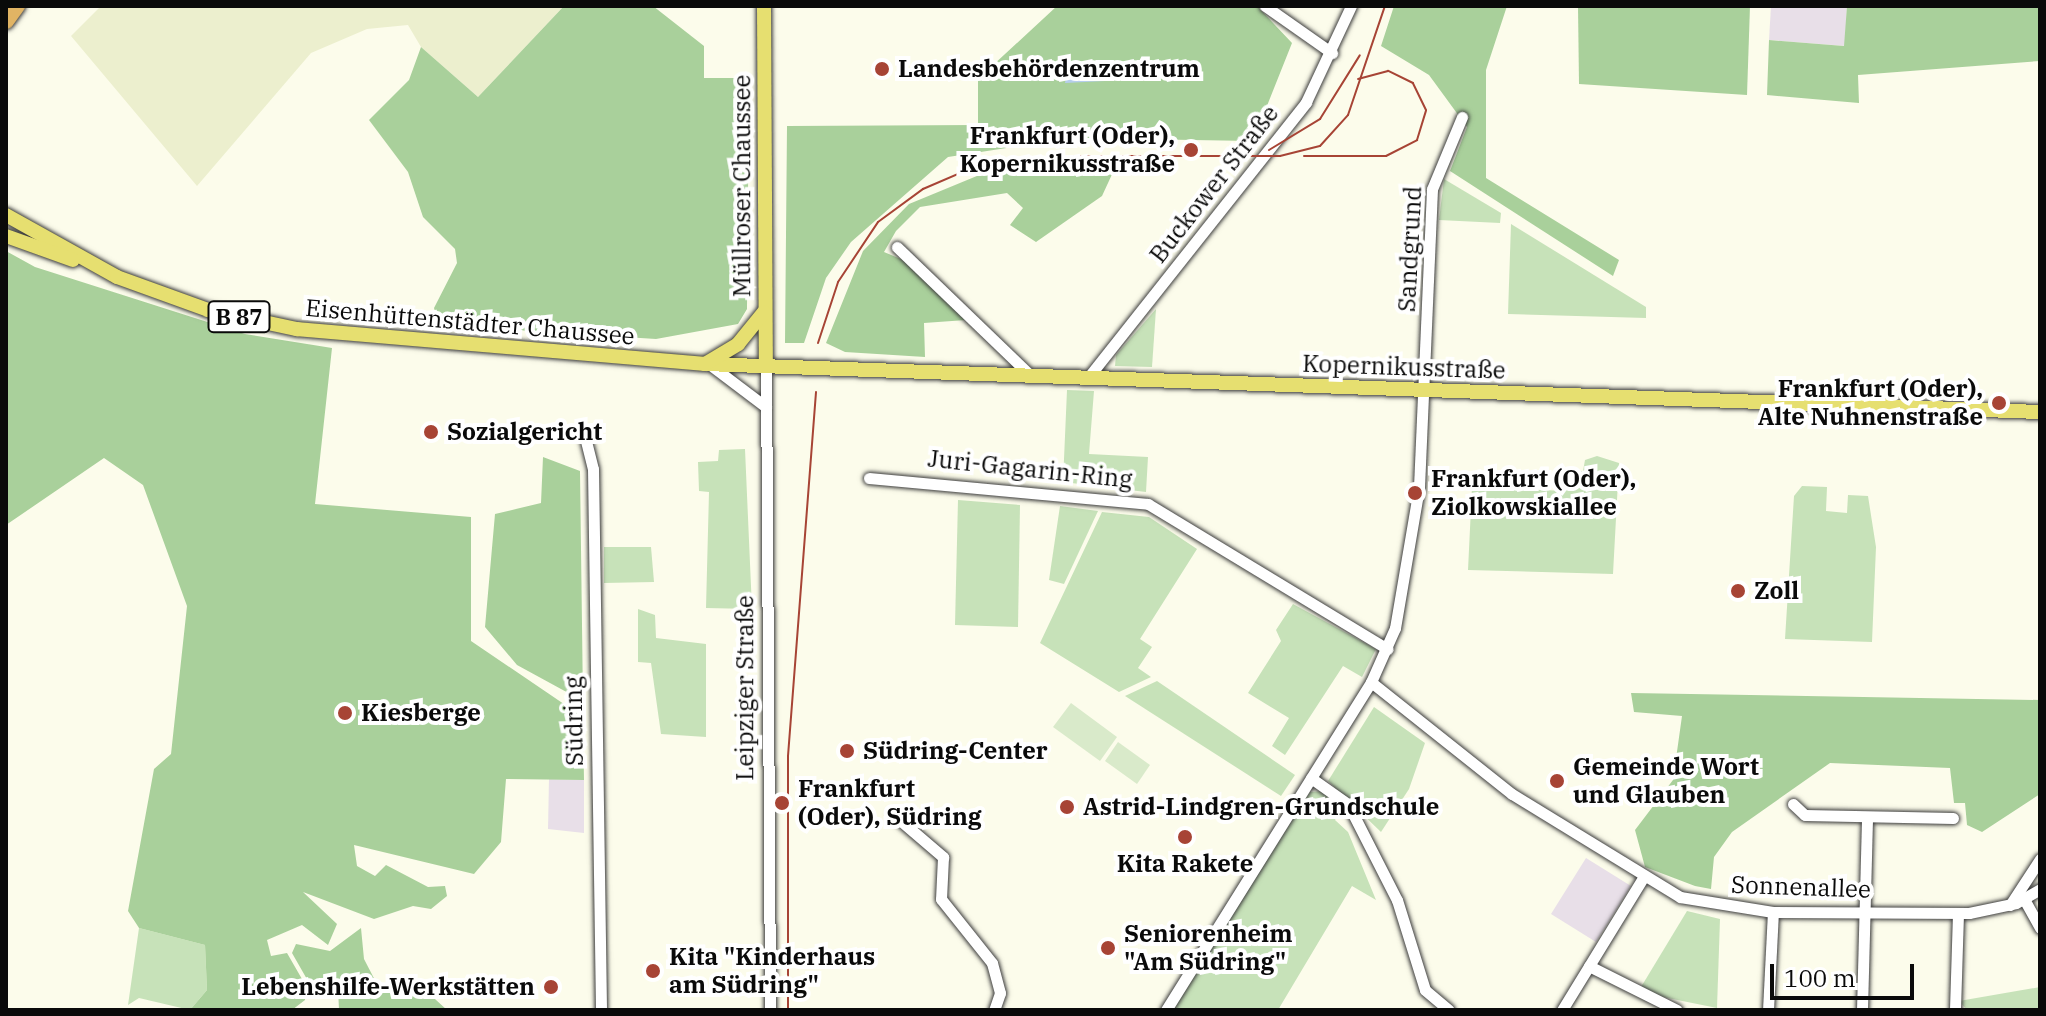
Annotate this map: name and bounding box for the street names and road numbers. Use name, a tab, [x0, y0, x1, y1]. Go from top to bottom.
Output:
street label: Müllroser Chaussee	[728, 75, 756, 297]
street label: Buckower Straße	[1143, 99, 1285, 269]
street label: Sandgrund	[1392, 185, 1428, 313]
street label: Eisenhüttenstädter Chaussee	[304, 293, 636, 351]
road number: B 87	[207, 299, 271, 335]
street label: Kopernikusstraße	[1302, 349, 1506, 385]
street label: Juri-Gagarin-Ring	[926, 444, 1134, 494]
street label: Leipziger Straße	[731, 595, 759, 781]
street label: Südring	[559, 676, 589, 766]
street label: Sonnenallee	[1731, 870, 1871, 904]

